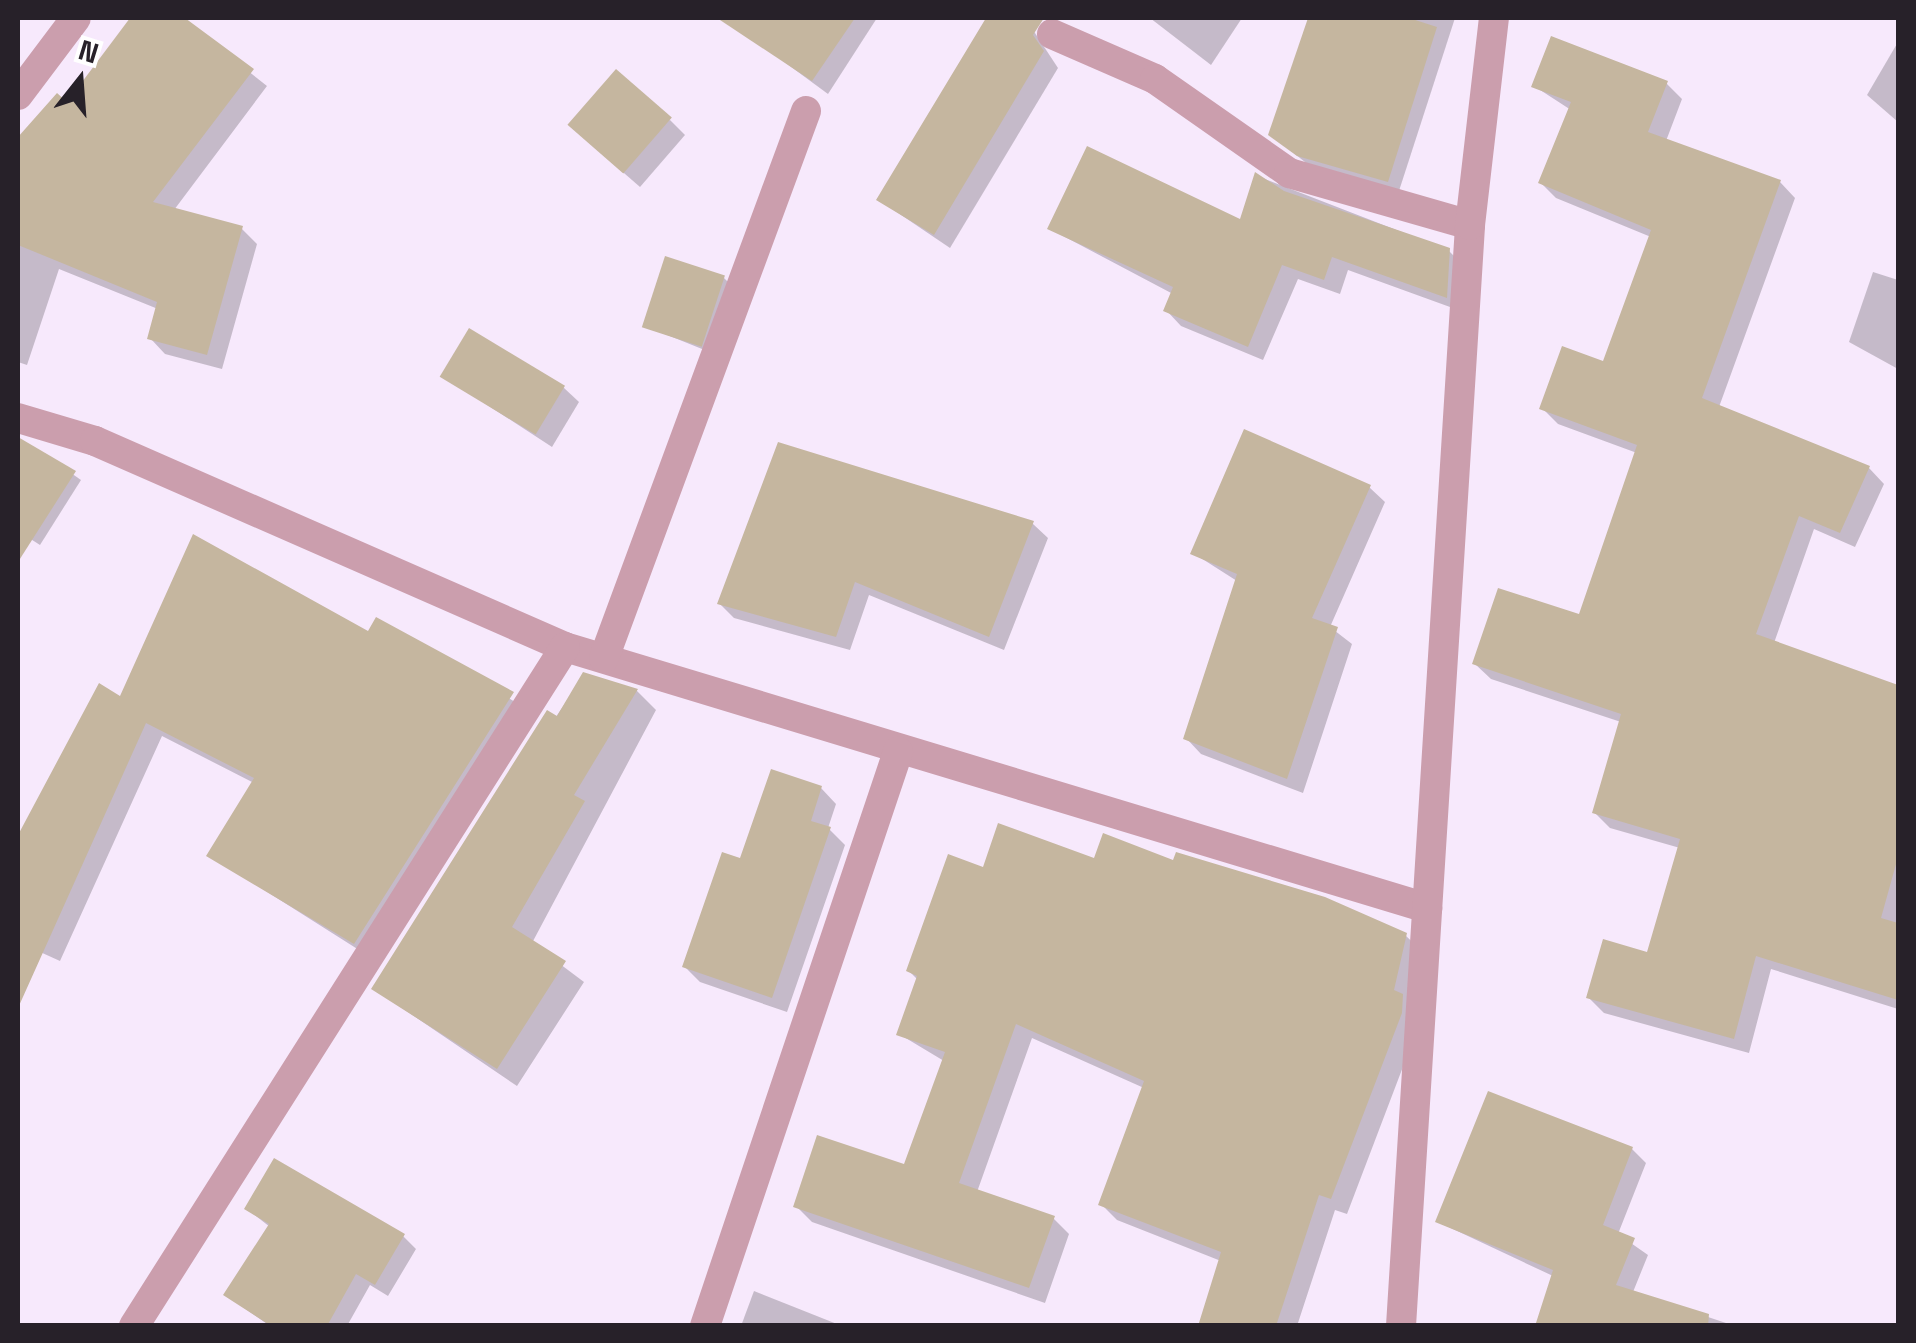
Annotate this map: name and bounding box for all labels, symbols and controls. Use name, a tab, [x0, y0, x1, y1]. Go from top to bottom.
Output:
north arrow	[30, 30, 130, 130]
text: N	[75, 31, 103, 71]

